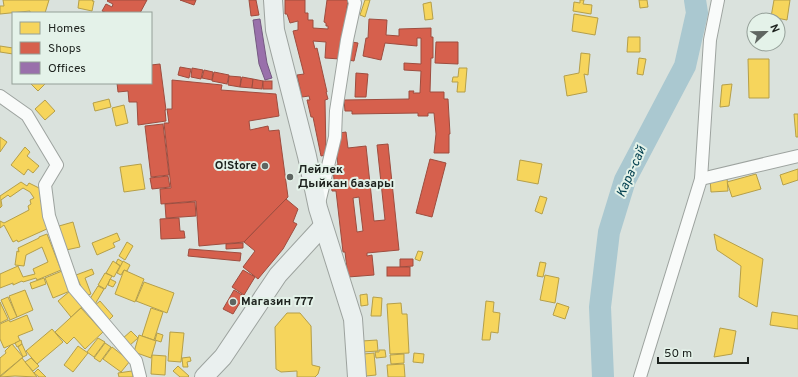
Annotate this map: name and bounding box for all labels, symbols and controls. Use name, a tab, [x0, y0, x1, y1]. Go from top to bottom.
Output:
legend	[12, 12, 152, 84]
north arrow	[746, 12, 786, 52]
text: Homes	[48, 21, 85, 37]
text: N	[766, 22, 782, 35]
text: Shops	[48, 41, 81, 57]
text: Offices	[48, 61, 86, 77]
water label: Кара-сай	[614, 143, 651, 200]
place label: O!Store	[215, 158, 257, 174]
marker: O!Store	[260, 161, 270, 171]
place label: Лейлек Дыйкан базары	[298, 162, 394, 192]
marker: Лейлек Дыйкан базары	[285, 172, 295, 182]
place label: Магазин 777	[241, 294, 313, 310]
marker: Магазин 777	[228, 297, 238, 307]
scale bar	[658, 339, 748, 365]
text: 50 m	[664, 346, 692, 362]

